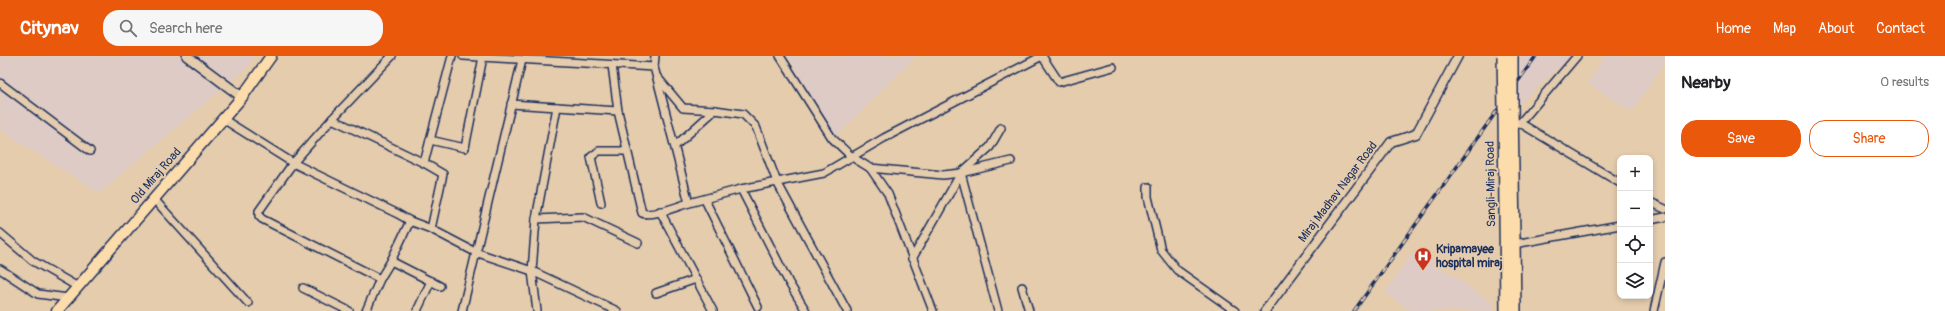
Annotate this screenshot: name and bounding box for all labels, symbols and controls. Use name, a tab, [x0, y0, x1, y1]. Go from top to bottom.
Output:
search box	[103, 10, 383, 46]
text: Citynav	[20, 16, 79, 40]
icon: search	[117, 17, 139, 39]
text: Search here	[149, 19, 222, 38]
text: Home	[1716, 20, 1751, 37]
text: Map	[1773, 20, 1796, 37]
text: About	[1818, 20, 1854, 37]
text: Contact	[1876, 20, 1925, 37]
text: Nearby	[1681, 72, 1730, 93]
text: 0 results	[1880, 74, 1929, 90]
button: Save	[1681, 120, 1801, 157]
button: Share	[1809, 120, 1929, 157]
street label: Miraj Madhav Nagar Road	[1295, 139, 1381, 245]
street label: Sangli-Miraj Road	[1483, 141, 1499, 227]
street label: Old Miraj Road	[127, 145, 185, 207]
map controls	[1617, 155, 1653, 299]
button: +	[1617, 155, 1653, 191]
button: −	[1617, 191, 1653, 227]
button: locate	[1617, 227, 1653, 263]
place label: Kripamayee hospital miraj	[1436, 242, 1503, 271]
hospital icon: Kripamayee hospital miraj	[1413, 246, 1433, 271]
button: layers	[1617, 263, 1653, 299]

